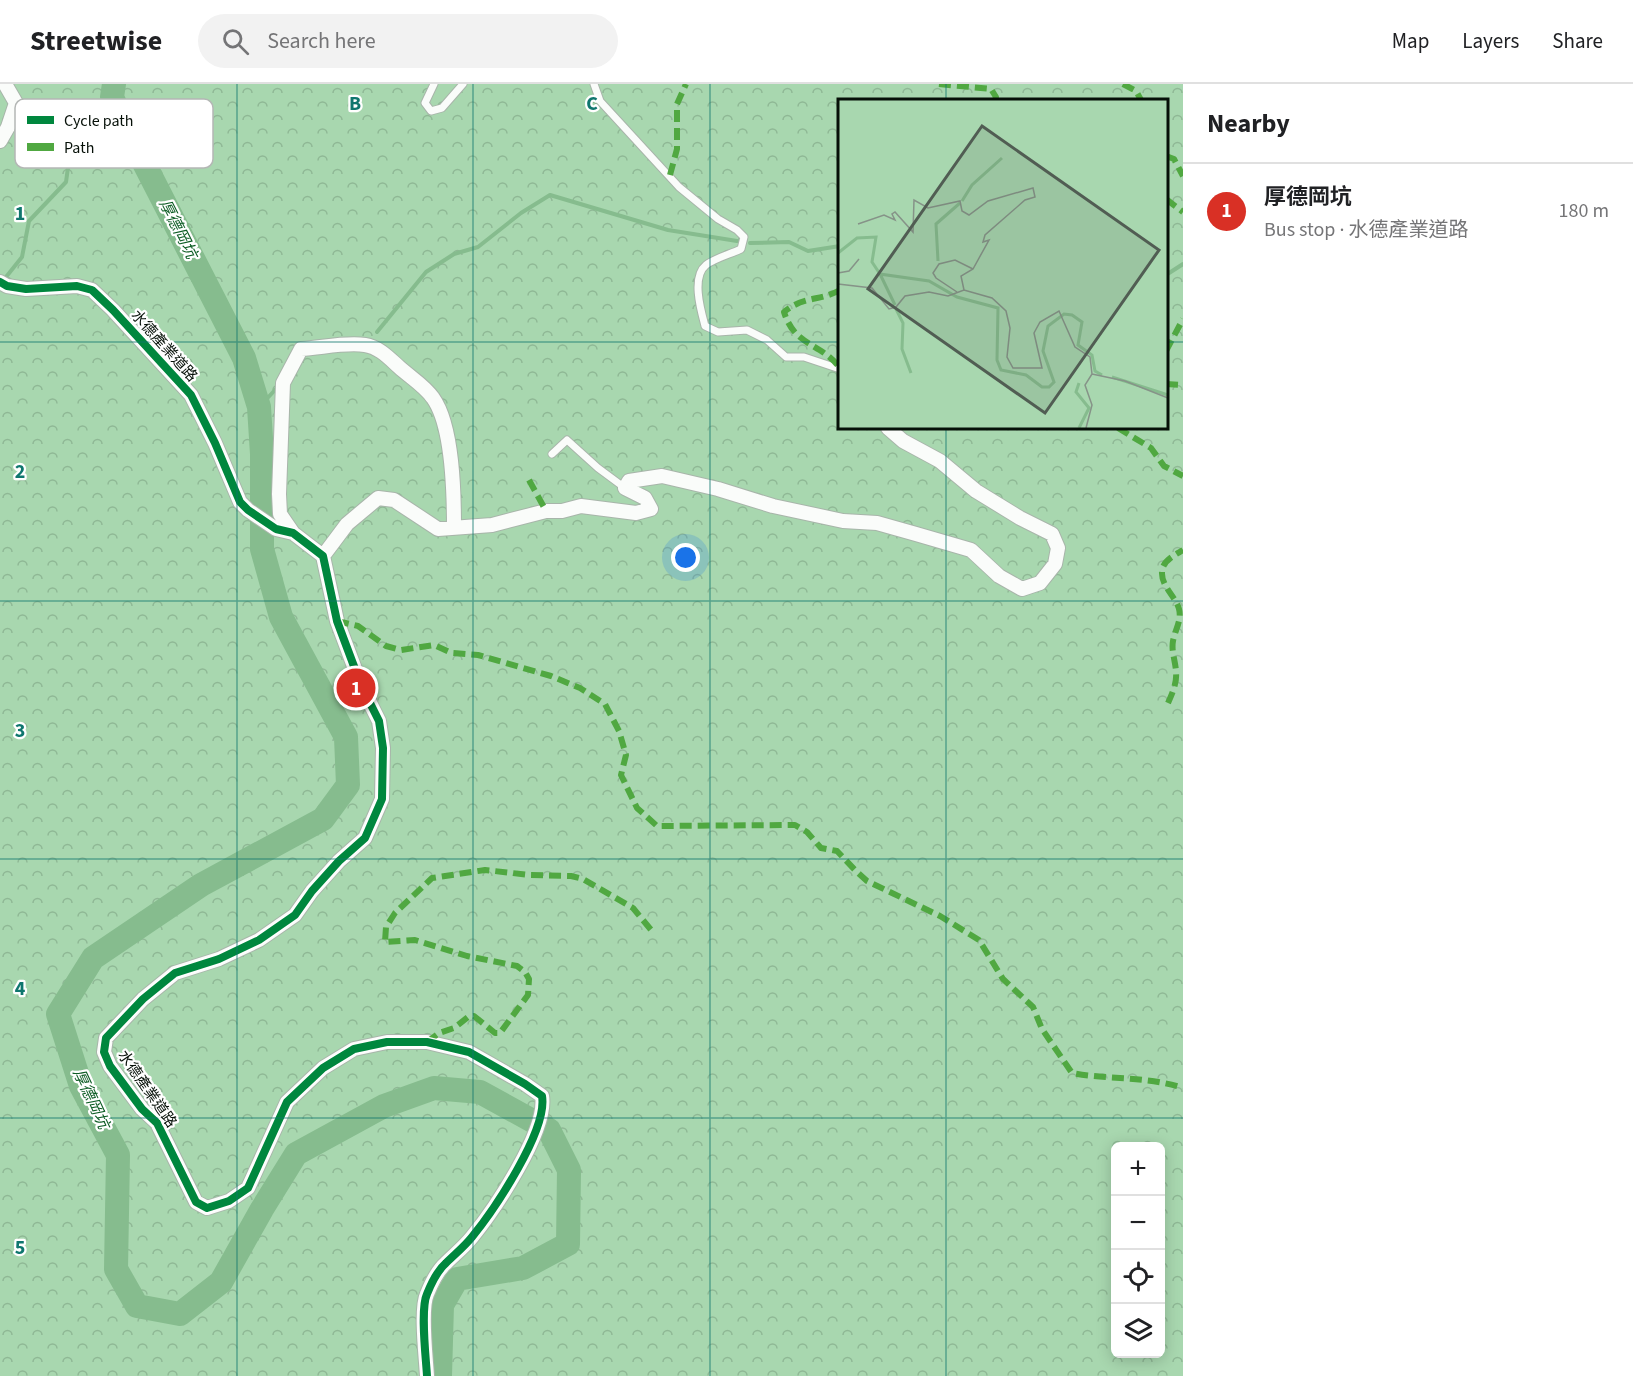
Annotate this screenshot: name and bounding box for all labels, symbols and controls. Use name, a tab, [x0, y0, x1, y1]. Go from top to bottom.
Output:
search box	[198, 14, 618, 68]
text: Streetwise	[30, 21, 162, 61]
icon: search	[219, 25, 252, 58]
text: Search here	[267, 25, 376, 57]
text: Map	[1392, 26, 1429, 56]
text: Layers	[1462, 26, 1519, 56]
text: Share	[1552, 26, 1603, 56]
text: B	[349, 90, 361, 118]
text: C	[586, 90, 598, 118]
legend	[15, 99, 213, 168]
inset map	[838, 99, 1168, 429]
text: Nearby	[1207, 105, 1290, 142]
text: Cycle path	[64, 110, 133, 132]
text: Path	[64, 137, 94, 159]
text: 厚德岡坑	[1264, 181, 1352, 213]
water label: 厚德岡坑	[154, 195, 203, 264]
text: 1	[1221, 197, 1232, 225]
text: 180 m	[1559, 197, 1609, 225]
text: 1	[15, 200, 25, 228]
text: Bus stop · 水德產業道路	[1264, 216, 1468, 244]
street label: 水德產業道路	[126, 306, 202, 386]
text: 2	[15, 458, 25, 486]
your location	[671, 543, 700, 572]
pin: 1	[336, 666, 376, 710]
text: 3	[15, 717, 25, 745]
text: 4	[15, 975, 26, 1003]
street label: 水德產業道路	[113, 1046, 181, 1132]
water label: 厚德岡坑	[68, 1065, 115, 1134]
map controls	[1111, 1142, 1165, 1358]
button: +	[1111, 1142, 1165, 1196]
button: −	[1111, 1196, 1165, 1250]
text: 5	[15, 1234, 25, 1262]
button: locate	[1111, 1250, 1165, 1304]
button: layers	[1111, 1304, 1165, 1358]

